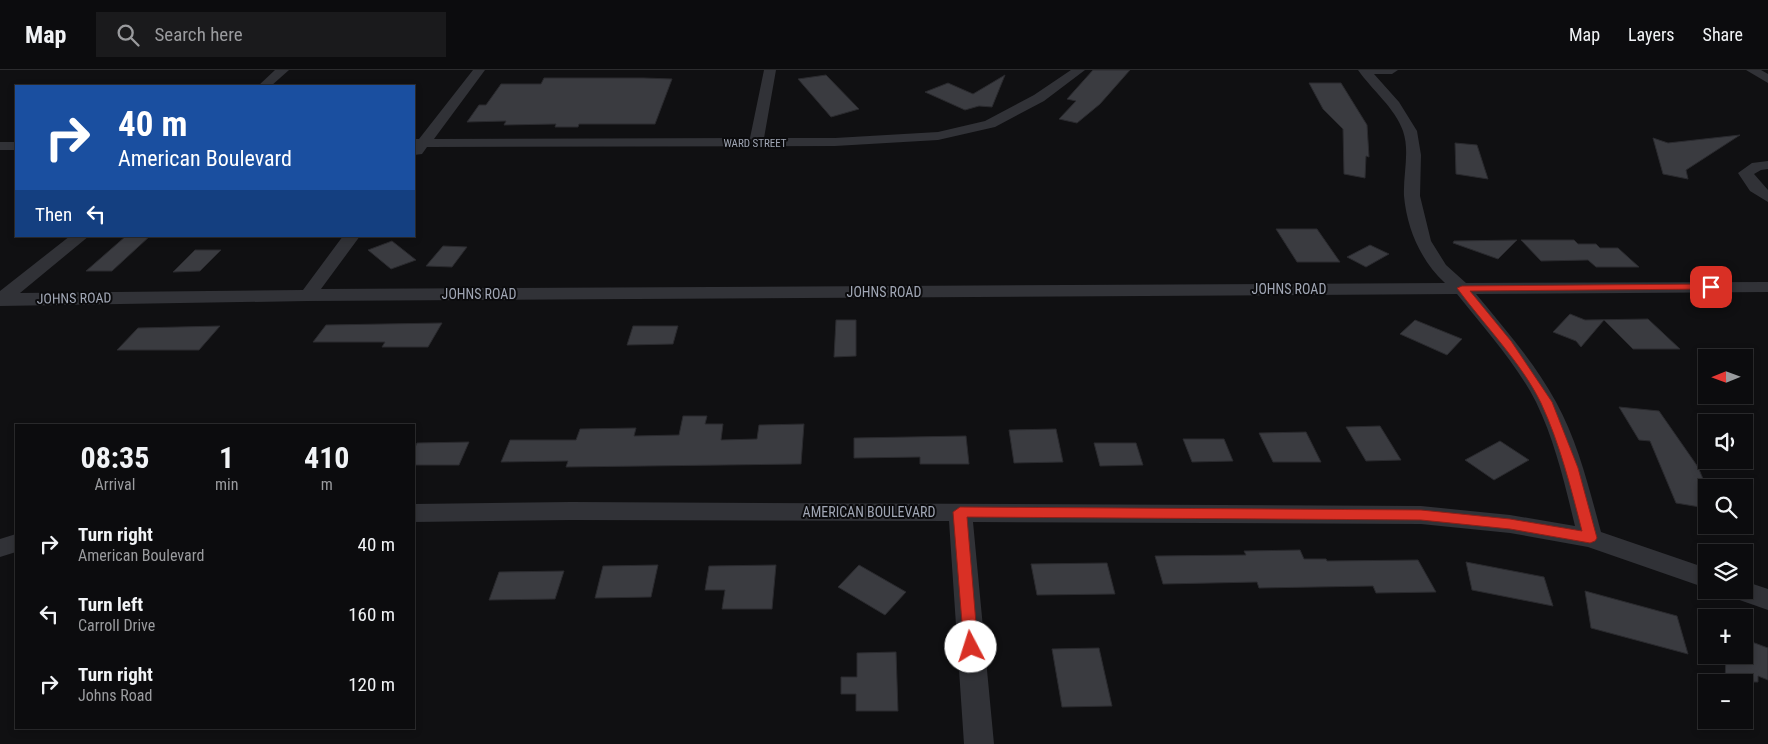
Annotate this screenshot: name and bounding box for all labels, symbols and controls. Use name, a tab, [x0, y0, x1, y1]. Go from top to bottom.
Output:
search box	[96, 12, 446, 57]
text: Map	[25, 21, 66, 49]
icon: search	[114, 21, 142, 49]
text: Search here	[154, 23, 243, 46]
text: Map	[1569, 24, 1600, 45]
text: Layers	[1628, 24, 1675, 45]
text: Share	[1703, 24, 1743, 45]
text: 40 m	[118, 104, 187, 145]
icon: right	[35, 105, 100, 170]
street label: WARD STREET	[723, 137, 787, 150]
text: American Boulevard	[118, 146, 292, 171]
icon: left	[82, 200, 110, 228]
text: Then	[35, 203, 72, 226]
pin	[1690, 266, 1732, 308]
icon: arrive	[1697, 273, 1725, 301]
street label: JOHNS ROAD	[1252, 281, 1326, 297]
street label: JOHNS ROAD	[847, 284, 921, 300]
street label: JOHNS ROAD	[442, 286, 516, 302]
street label: JOHNS ROAD	[36, 289, 112, 307]
north arrow	[1698, 349, 1752, 404]
map controls	[1698, 349, 1753, 729]
button: sound	[1698, 414, 1753, 469]
text: 08:35	[81, 440, 149, 475]
text: 1	[219, 440, 234, 475]
text: 410	[304, 440, 349, 475]
text: Arrival	[95, 475, 135, 494]
text: min	[215, 475, 238, 494]
text: m	[321, 475, 333, 494]
button: search	[1698, 479, 1753, 534]
street label: AMERICAN BOULEVARD	[803, 504, 935, 520]
text: Turn right	[78, 523, 153, 546]
icon: right	[35, 530, 63, 558]
text: 40 m	[358, 533, 395, 556]
button: layers	[1698, 544, 1753, 599]
text: American Boulevard	[78, 546, 204, 565]
text: Turn left	[78, 593, 143, 616]
icon: left	[35, 600, 63, 628]
text: 160 m	[348, 603, 395, 626]
button: +	[1698, 609, 1753, 664]
text: Carroll Drive	[78, 616, 155, 635]
position arrow	[944, 620, 996, 672]
text: Turn right	[78, 663, 153, 686]
icon: right	[35, 670, 63, 698]
text: 120 m	[348, 673, 395, 696]
button: −	[1698, 674, 1753, 729]
text: Johns Road	[78, 686, 152, 705]

